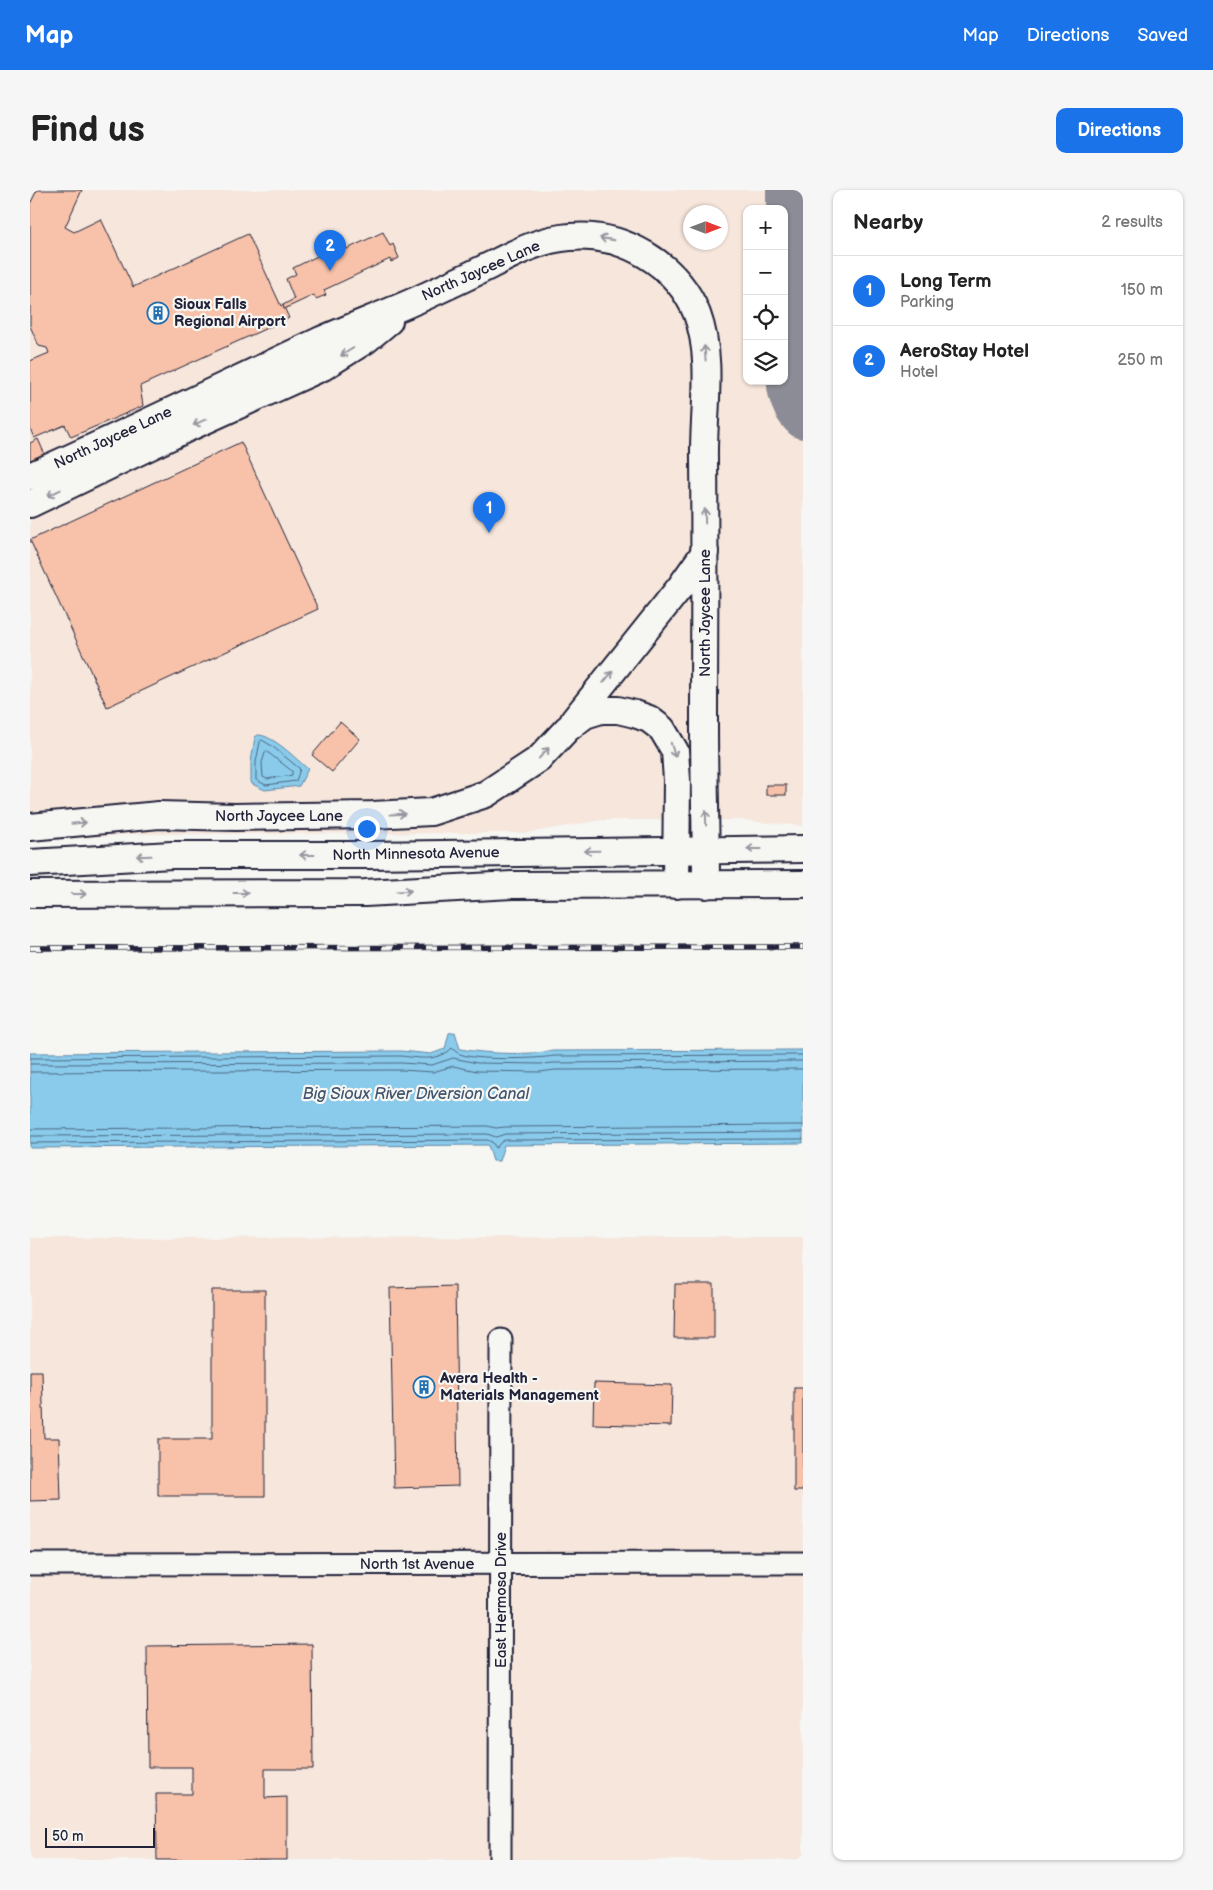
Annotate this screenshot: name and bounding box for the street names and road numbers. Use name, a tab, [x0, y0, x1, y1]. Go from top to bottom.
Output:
street label: North Jaycee Lane	[419, 236, 543, 306]
street label: North Jaycee Lane	[51, 402, 175, 474]
street label: North Jaycee Lane	[696, 549, 715, 677]
street label: North Jaycee Lane	[215, 807, 343, 826]
street label: North Minnesota Avenue	[332, 843, 500, 865]
street label: East Hermosa Drive	[492, 1532, 511, 1668]
street label: North 1st Avenue	[360, 1555, 474, 1574]

